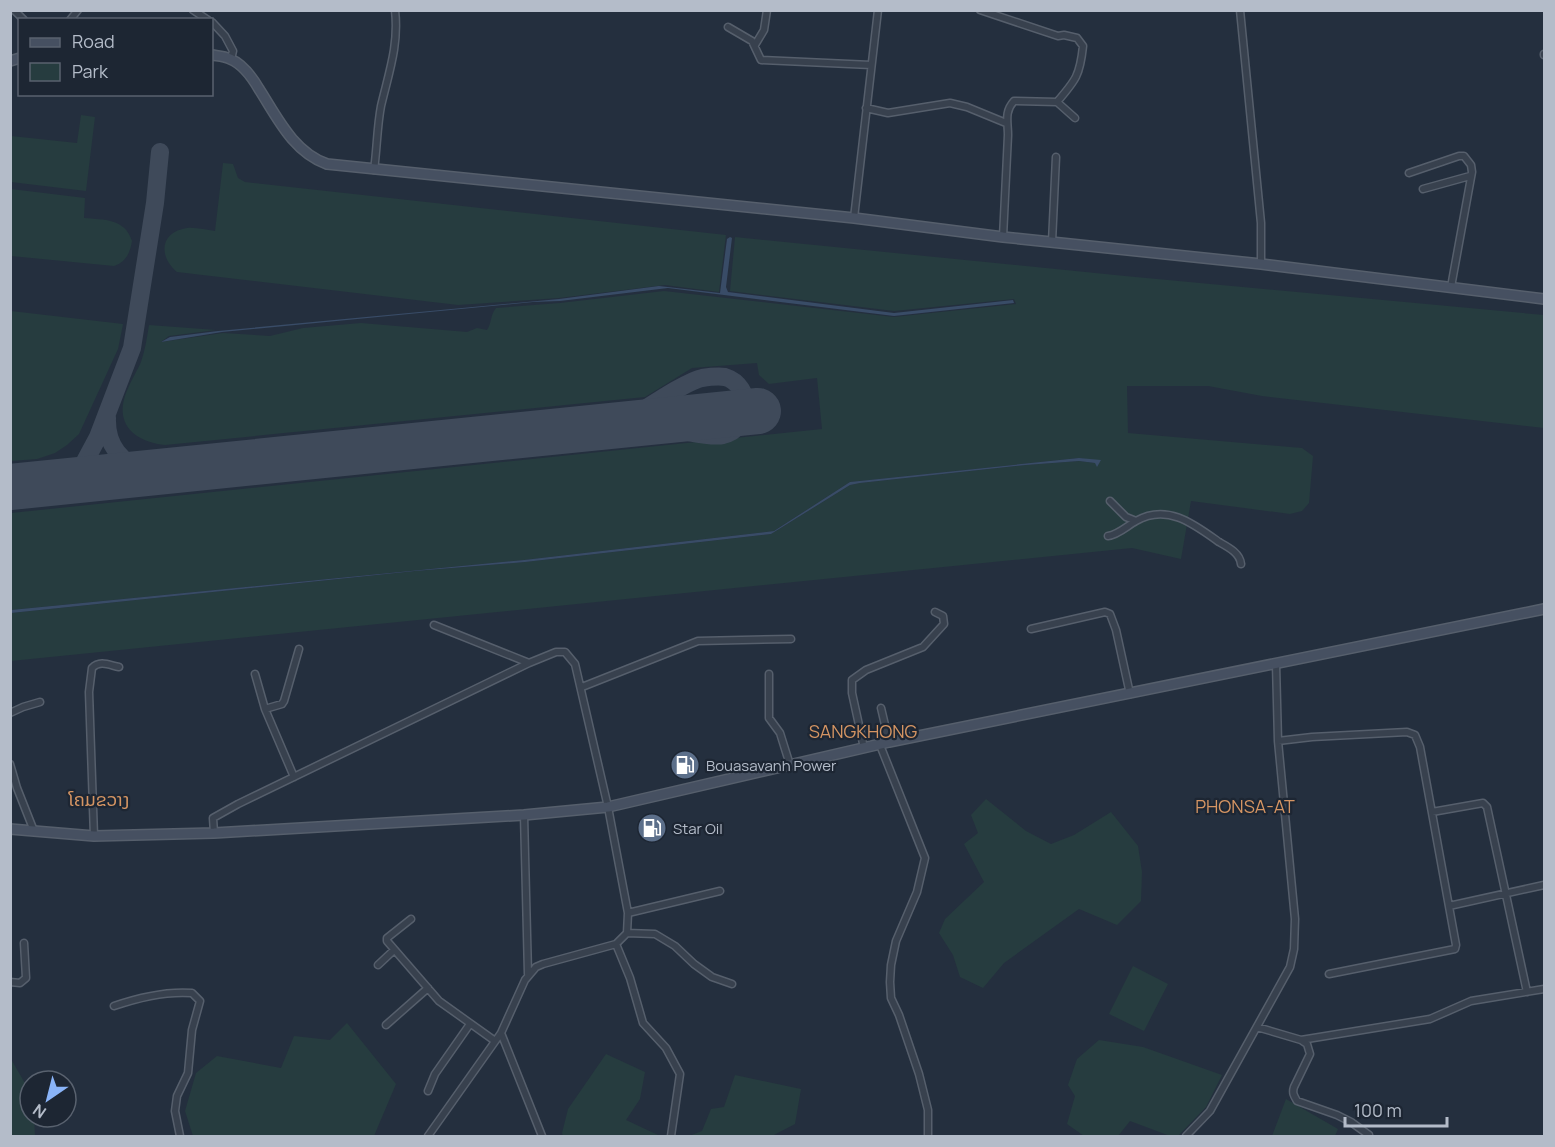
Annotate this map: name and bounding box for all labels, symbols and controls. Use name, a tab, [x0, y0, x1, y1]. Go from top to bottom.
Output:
legend	[18, 18, 213, 96]
text: Road	[72, 29, 115, 53]
text: Park	[72, 59, 109, 83]
district label: SANGKHONG	[809, 719, 918, 743]
fuel station icon: Bouasavanh Power	[669, 749, 701, 781]
place label: Bouasavanh Power	[706, 755, 837, 776]
district label: ໂຄມຂວາງ	[68, 787, 129, 811]
district label: PHONSA-AT	[1195, 794, 1295, 818]
fuel station icon: Star Oil	[636, 812, 668, 844]
place label: Star Oil	[673, 818, 723, 839]
north arrow	[18, 1069, 78, 1129]
scale bar	[1345, 1090, 1447, 1128]
text: 100 m	[1354, 1098, 1402, 1122]
text: N	[28, 1099, 50, 1124]

